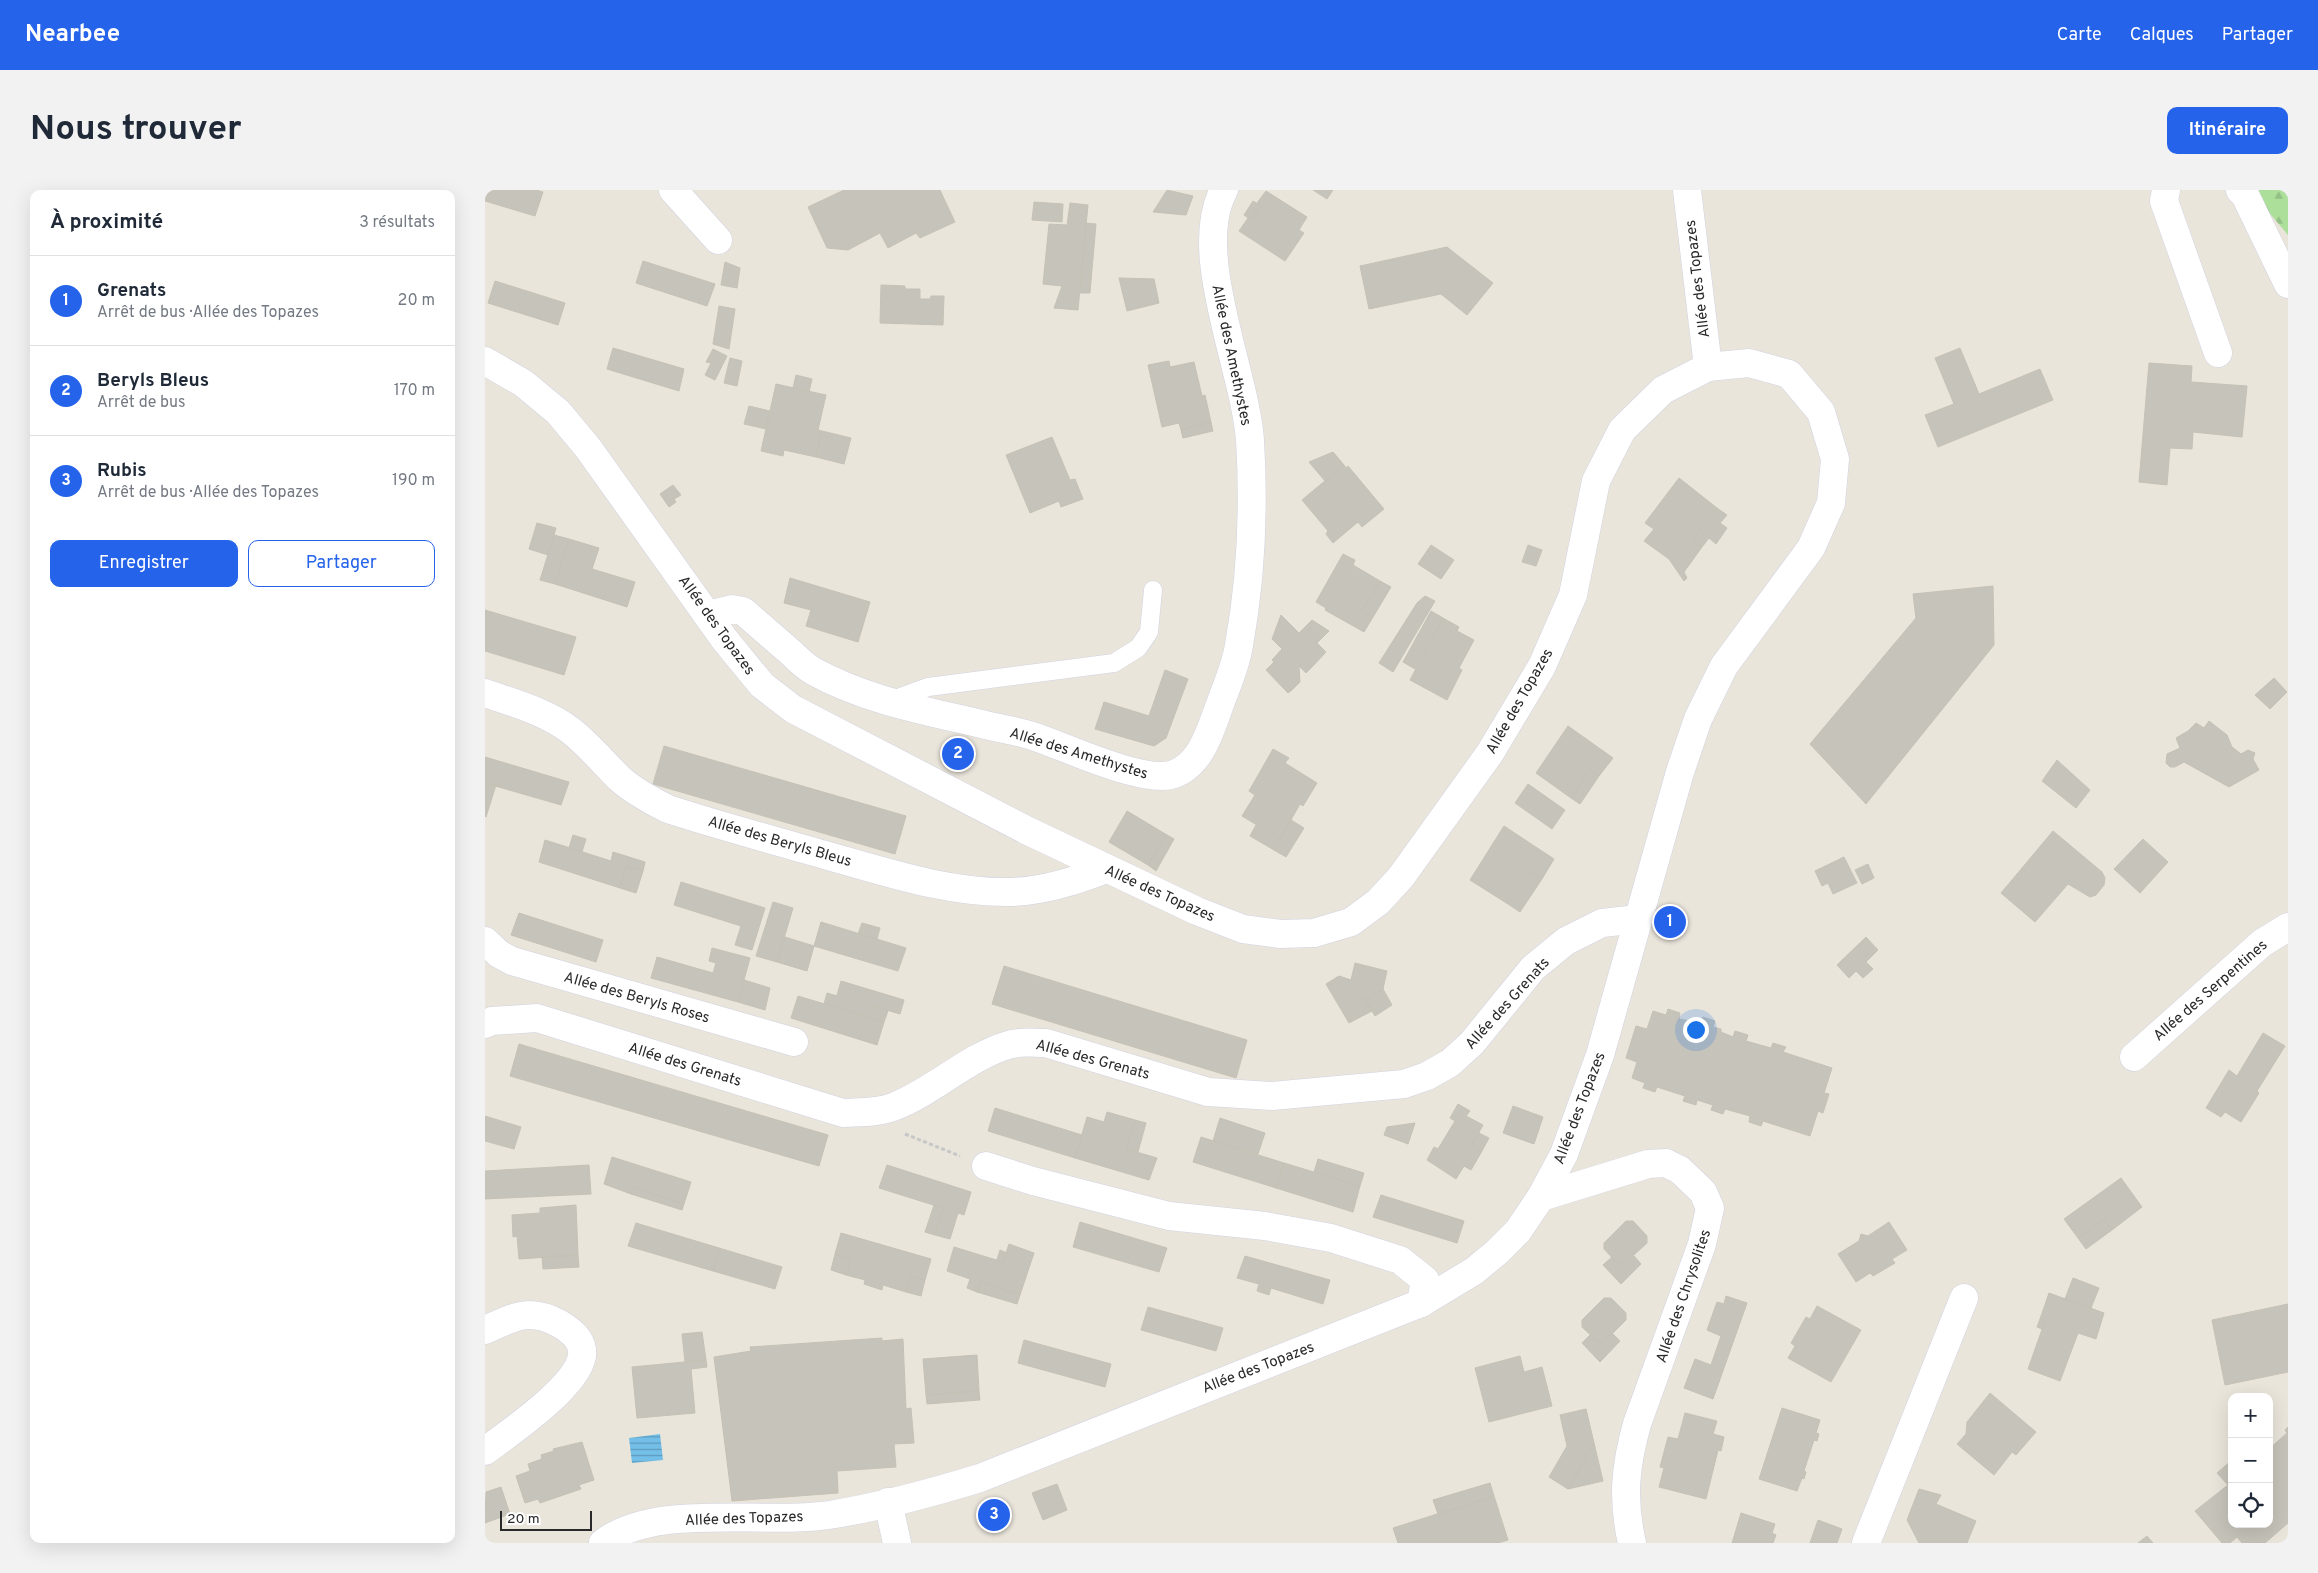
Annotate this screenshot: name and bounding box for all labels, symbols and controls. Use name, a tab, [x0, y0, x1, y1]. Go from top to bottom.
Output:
text: Nearbee	[25, 20, 120, 50]
text: Carte	[2057, 24, 2102, 47]
text: Calques	[2130, 24, 2194, 47]
text: Partager	[2222, 24, 2293, 47]
button: Itinéraire	[2167, 107, 2288, 154]
text: Nous trouver	[30, 108, 242, 152]
text: À proximité	[50, 209, 163, 236]
text: 3 résultats	[359, 213, 435, 233]
street label: Allée des Topazes	[1682, 219, 1715, 339]
text: Grenats	[97, 279, 166, 303]
street label: Allée des Amethystes	[1206, 283, 1255, 428]
text: 1	[63, 291, 69, 311]
text: 20 m	[398, 291, 435, 311]
text: Arrêt de bus · Allée des Topazes	[97, 303, 319, 323]
text: Beryls Bleus	[97, 369, 209, 393]
text: 2	[61, 381, 71, 401]
text: 170 m	[394, 381, 435, 401]
text: Arrêt de bus	[97, 393, 186, 413]
text: Rubis	[97, 459, 147, 483]
text: 3	[61, 471, 71, 491]
text: 190 m	[392, 471, 435, 491]
text: Arrêt de bus · Allée des Topazes	[97, 483, 319, 503]
button: Enregistrer	[50, 540, 238, 587]
button: Partager	[248, 540, 435, 587]
street label: Allée des Topazes	[673, 572, 758, 679]
street label: Allée des Topazes	[1482, 646, 1558, 758]
street label: Allée des Amethystes	[1007, 724, 1150, 785]
pin: 2	[942, 735, 974, 773]
street label: Allée des Beryls Bleus	[706, 813, 854, 872]
street label: Allée des Topazes	[1101, 862, 1217, 927]
pin: 1	[1654, 903, 1686, 941]
street label: Allée des Serpentines	[2150, 936, 2272, 1046]
street label: Allée des Grenats	[1462, 954, 1554, 1054]
street label: Allée des Beryls Roses	[561, 969, 712, 1028]
your location	[1683, 1017, 1709, 1043]
street label: Allée des Grenats	[1033, 1036, 1152, 1085]
street label: Allée des Grenats	[626, 1039, 743, 1092]
street label: Allée des Topazes	[1550, 1050, 1611, 1167]
street label: Allée des Chrysolites	[1653, 1227, 1716, 1366]
street label: Allée des Topazes	[1200, 1338, 1317, 1399]
map controls	[2228, 1393, 2273, 1528]
button: +	[2228, 1393, 2273, 1438]
button: −	[2228, 1438, 2273, 1483]
button: locate	[2228, 1483, 2273, 1528]
pin: 3	[978, 1496, 1010, 1534]
scale bar	[500, 1508, 593, 1531]
street label: Allée des Topazes	[684, 1508, 804, 1531]
text: 20 m	[507, 1511, 540, 1528]

